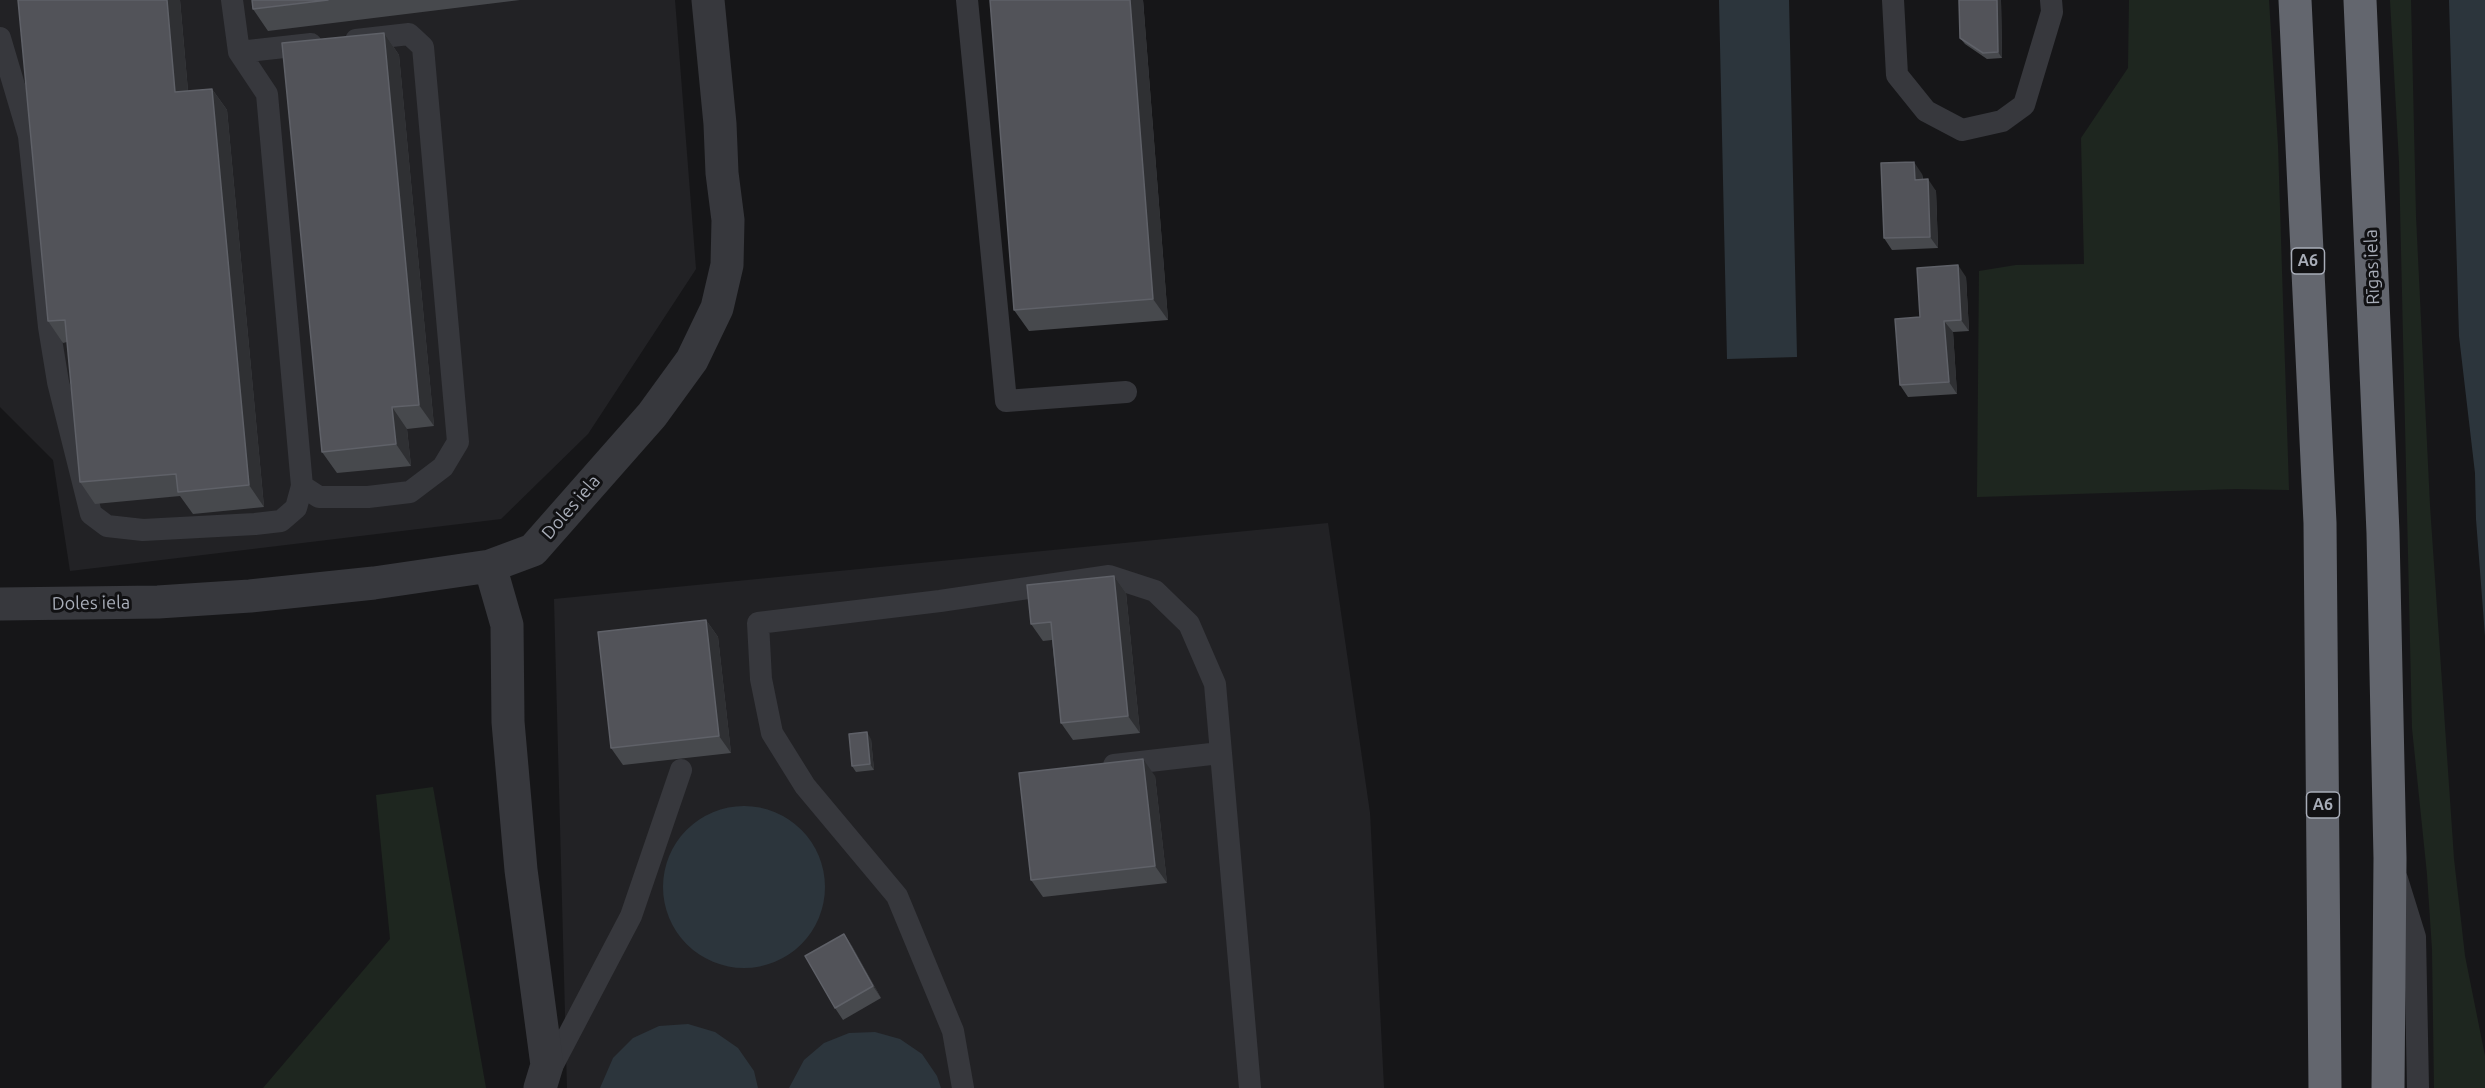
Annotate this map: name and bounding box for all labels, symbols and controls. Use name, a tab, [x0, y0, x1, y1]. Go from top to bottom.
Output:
street label: Rīgas iela	[2360, 229, 2384, 305]
road number: A6	[2292, 248, 2324, 274]
street label: Doles iela	[537, 470, 605, 544]
street label: Doles iela	[52, 592, 130, 614]
road number: A6	[2306, 792, 2340, 818]

